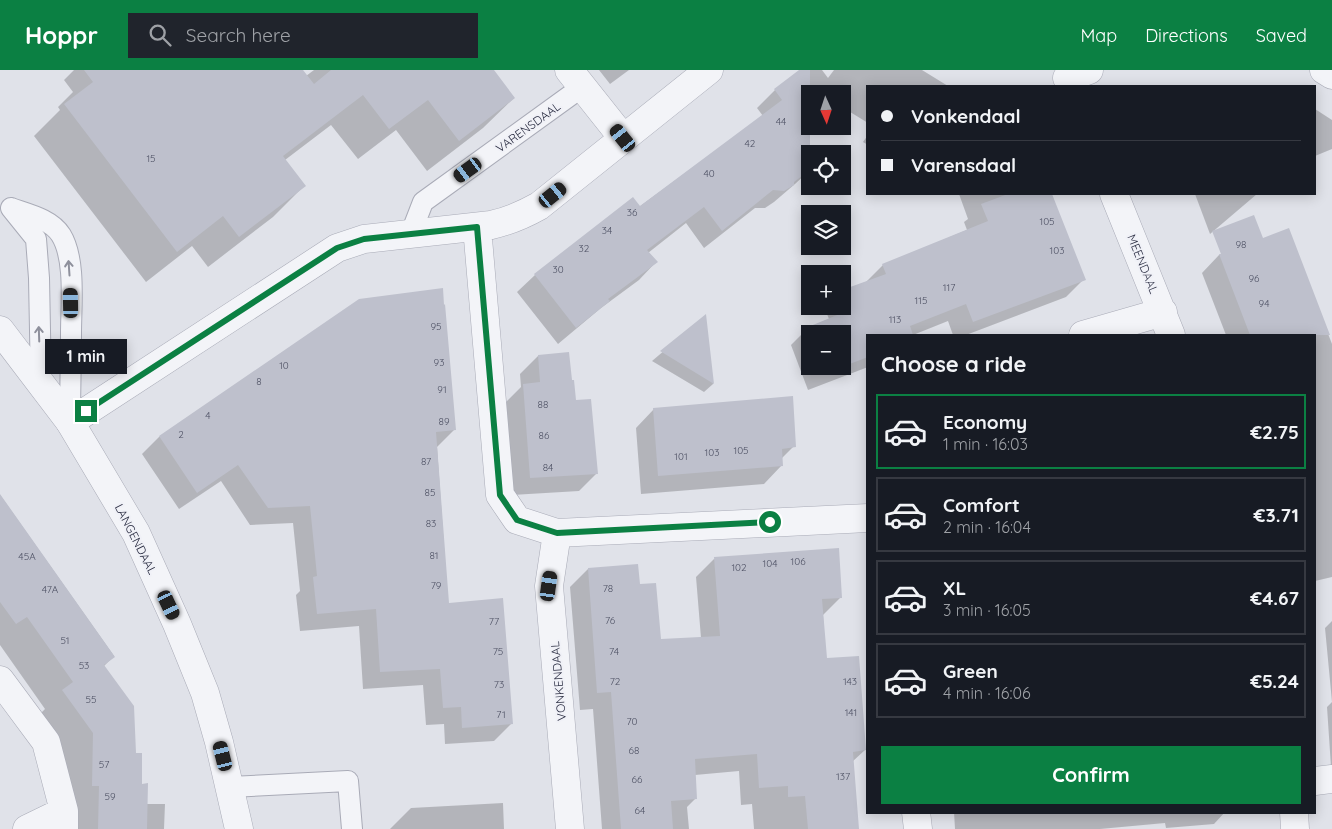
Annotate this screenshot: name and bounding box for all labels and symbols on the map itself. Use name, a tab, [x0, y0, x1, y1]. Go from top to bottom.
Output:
north arrow	[801, 85, 851, 135]
street label: VARENSDAAL	[493, 98, 564, 155]
house number: 44	[776, 115, 786, 128]
car	[607, 122, 638, 154]
house number: 42	[745, 137, 756, 150]
house number: 15	[146, 152, 156, 165]
car	[451, 155, 484, 185]
house number: 40	[703, 167, 715, 180]
car	[536, 180, 569, 210]
house number: 36	[627, 206, 638, 219]
house number: 105	[1039, 215, 1055, 228]
house number: 34	[602, 224, 612, 237]
street label: MEENDAAL	[1124, 232, 1162, 296]
house number: 98	[1236, 238, 1246, 251]
house number: 32	[579, 242, 590, 255]
house number: 103	[1050, 244, 1064, 257]
one-way arrow	[65, 260, 74, 276]
house number: 30	[552, 263, 564, 276]
house number: 96	[1249, 272, 1260, 285]
house number: 117	[943, 281, 955, 294]
car	[63, 288, 78, 318]
house number: 115	[915, 294, 927, 307]
house number: 94	[1259, 297, 1269, 310]
house number: 113	[889, 313, 901, 326]
house number: 95	[430, 320, 442, 333]
one-way arrow	[35, 326, 44, 342]
callout: 1 min	[45, 338, 127, 374]
house number: 93	[434, 356, 444, 369]
house number: 10	[279, 359, 289, 372]
house number: 8	[256, 375, 262, 388]
house number: 91	[437, 383, 447, 396]
house number: 88	[538, 398, 548, 411]
route end	[75, 400, 97, 422]
house number: 4	[205, 409, 211, 422]
house number: 89	[439, 415, 450, 428]
house number: 2	[178, 428, 184, 441]
house number: 86	[539, 429, 550, 442]
house number: 105	[733, 444, 749, 457]
house number: 103	[705, 446, 719, 459]
house number: 101	[674, 450, 688, 463]
house number: 87	[421, 455, 431, 468]
house number: 84	[543, 461, 553, 474]
house number: 85	[425, 486, 435, 499]
street label: LANGENDAAL	[112, 501, 160, 577]
route start	[759, 511, 781, 533]
house number: 83	[426, 517, 436, 530]
house number: 81	[429, 549, 439, 562]
house number: 45A	[18, 550, 36, 563]
house number: 106	[790, 555, 806, 568]
house number: 104	[763, 557, 777, 570]
house number: 102	[731, 561, 747, 574]
car	[539, 570, 558, 602]
house number: 79	[431, 579, 442, 592]
house number: 78	[603, 582, 613, 595]
house number: 47A	[42, 583, 59, 596]
car	[155, 588, 182, 622]
house number: 76	[605, 614, 616, 627]
house number: 77	[489, 615, 499, 628]
house number: 51	[60, 634, 70, 647]
street label: VONKENDAAL	[547, 640, 569, 721]
house number: 75	[493, 645, 503, 658]
house number: 74	[609, 645, 619, 658]
house number: 53	[79, 659, 89, 672]
house number: 72	[610, 675, 621, 688]
house number: 143	[843, 675, 857, 688]
house number: 73	[494, 678, 504, 691]
house number: 55	[86, 693, 96, 706]
house number: 141	[845, 706, 857, 719]
house number: 71	[496, 708, 506, 721]
house number: 70	[626, 715, 638, 728]
car	[212, 740, 233, 772]
house number: 68	[629, 744, 639, 757]
house number: 57	[99, 758, 109, 771]
house number: 137	[836, 770, 850, 783]
house number: 66	[632, 773, 643, 786]
house number: 59	[104, 790, 116, 803]
house number: 64	[635, 804, 645, 817]

